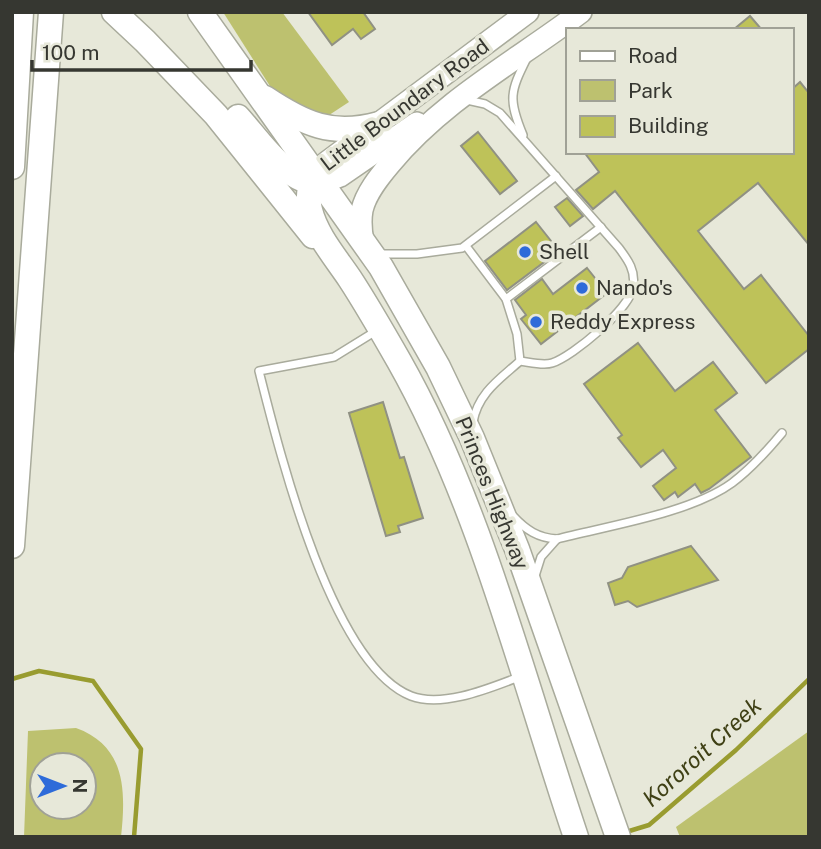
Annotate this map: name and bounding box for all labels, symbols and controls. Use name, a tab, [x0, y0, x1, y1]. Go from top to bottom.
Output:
scale bar	[32, 28, 250, 72]
legend	[566, 28, 793, 154]
street label: Little Boundary Road	[316, 33, 494, 176]
text: 100 m	[42, 40, 99, 65]
text: Road	[628, 43, 678, 68]
text: Park	[628, 78, 673, 103]
text: Building	[628, 113, 709, 138]
place label: Shell	[539, 239, 589, 264]
marker: Shell	[517, 244, 533, 260]
place label: Nando's	[596, 275, 673, 300]
marker: Nando's	[574, 280, 590, 296]
place label: Reddy Express	[550, 309, 695, 334]
marker: Reddy Express	[528, 314, 544, 330]
street label: Princes Highway	[450, 413, 535, 573]
water label: Kororoit Creek	[637, 691, 767, 812]
north arrow	[28, 751, 98, 821]
text: N	[69, 779, 91, 793]

